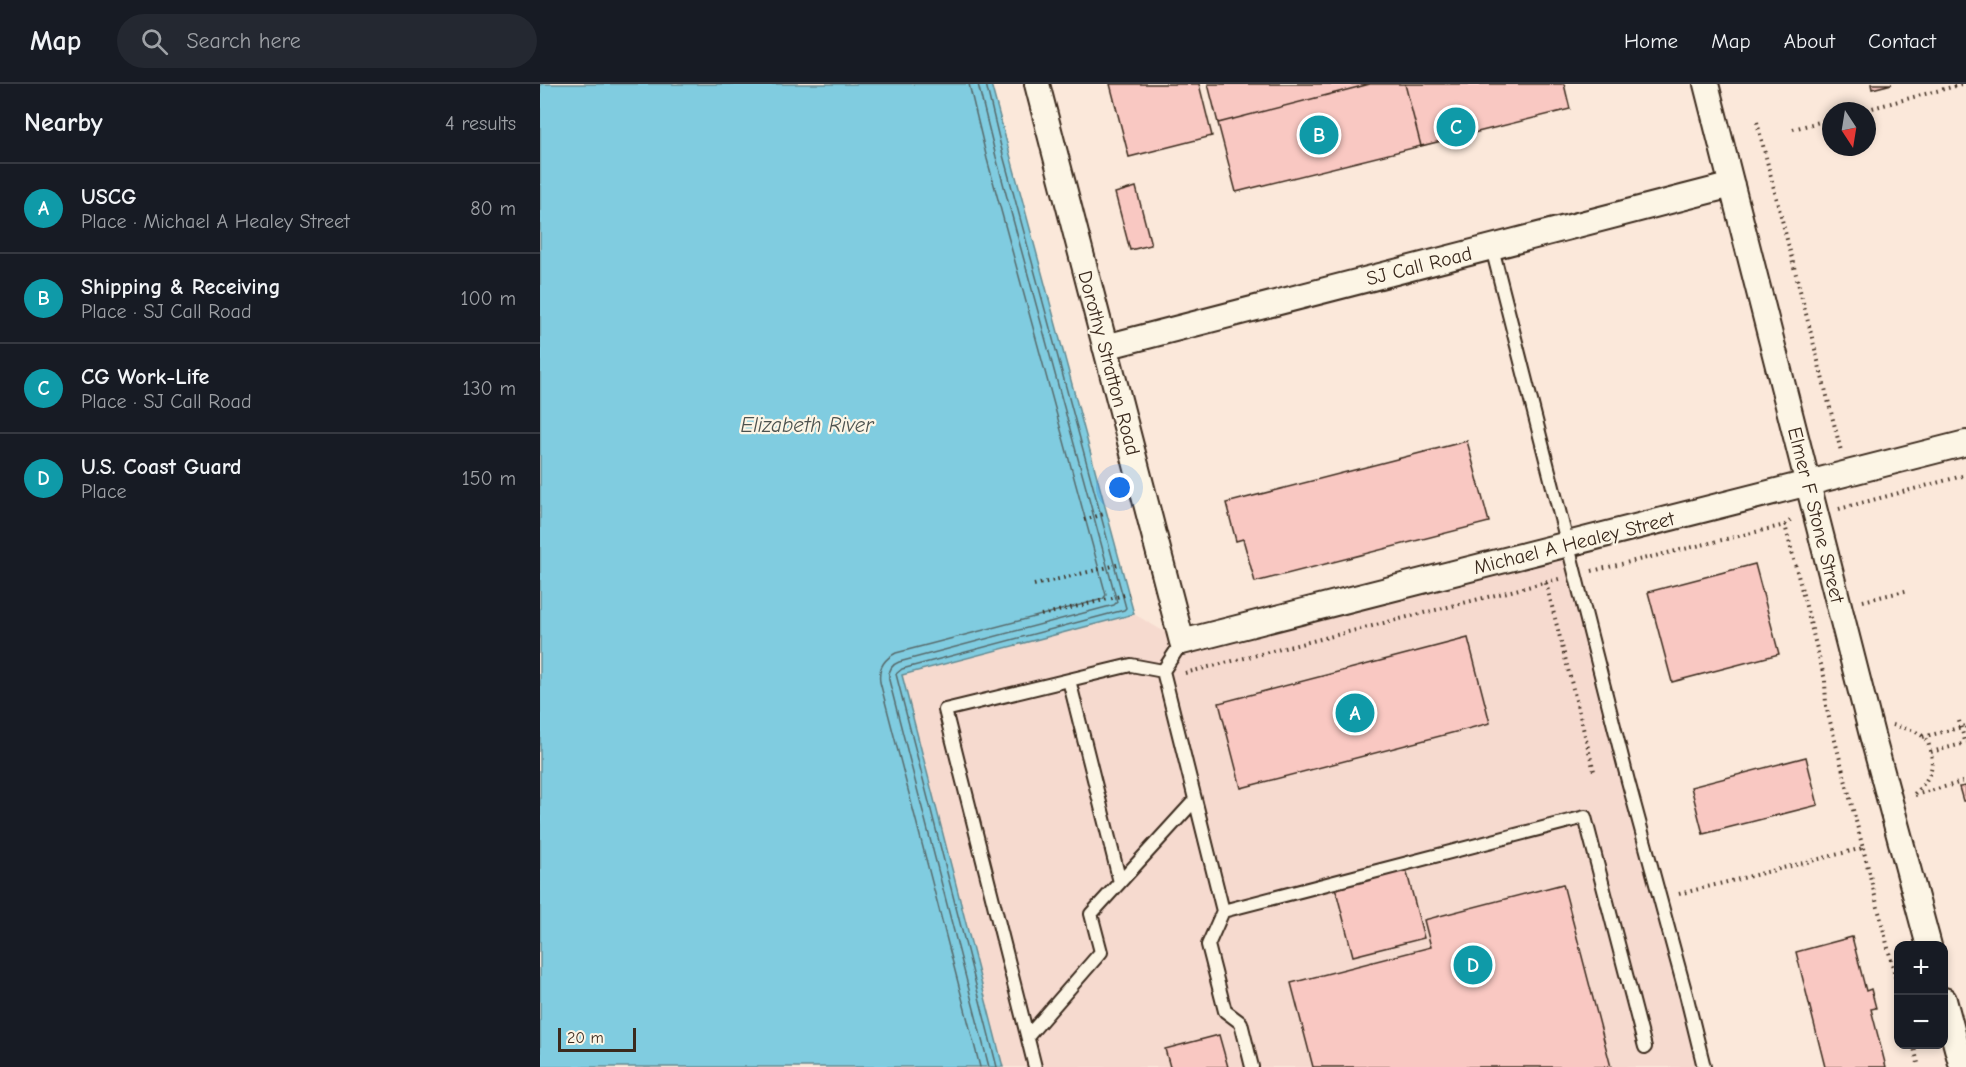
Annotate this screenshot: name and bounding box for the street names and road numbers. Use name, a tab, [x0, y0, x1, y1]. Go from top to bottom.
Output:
street label: SJ Call Road	[1364, 242, 1474, 290]
street label: Dorothy Stratton Road	[1073, 268, 1145, 458]
street label: Elmer F Stone Street	[1783, 425, 1849, 607]
street label: Michael A Healey Street	[1471, 507, 1678, 579]

